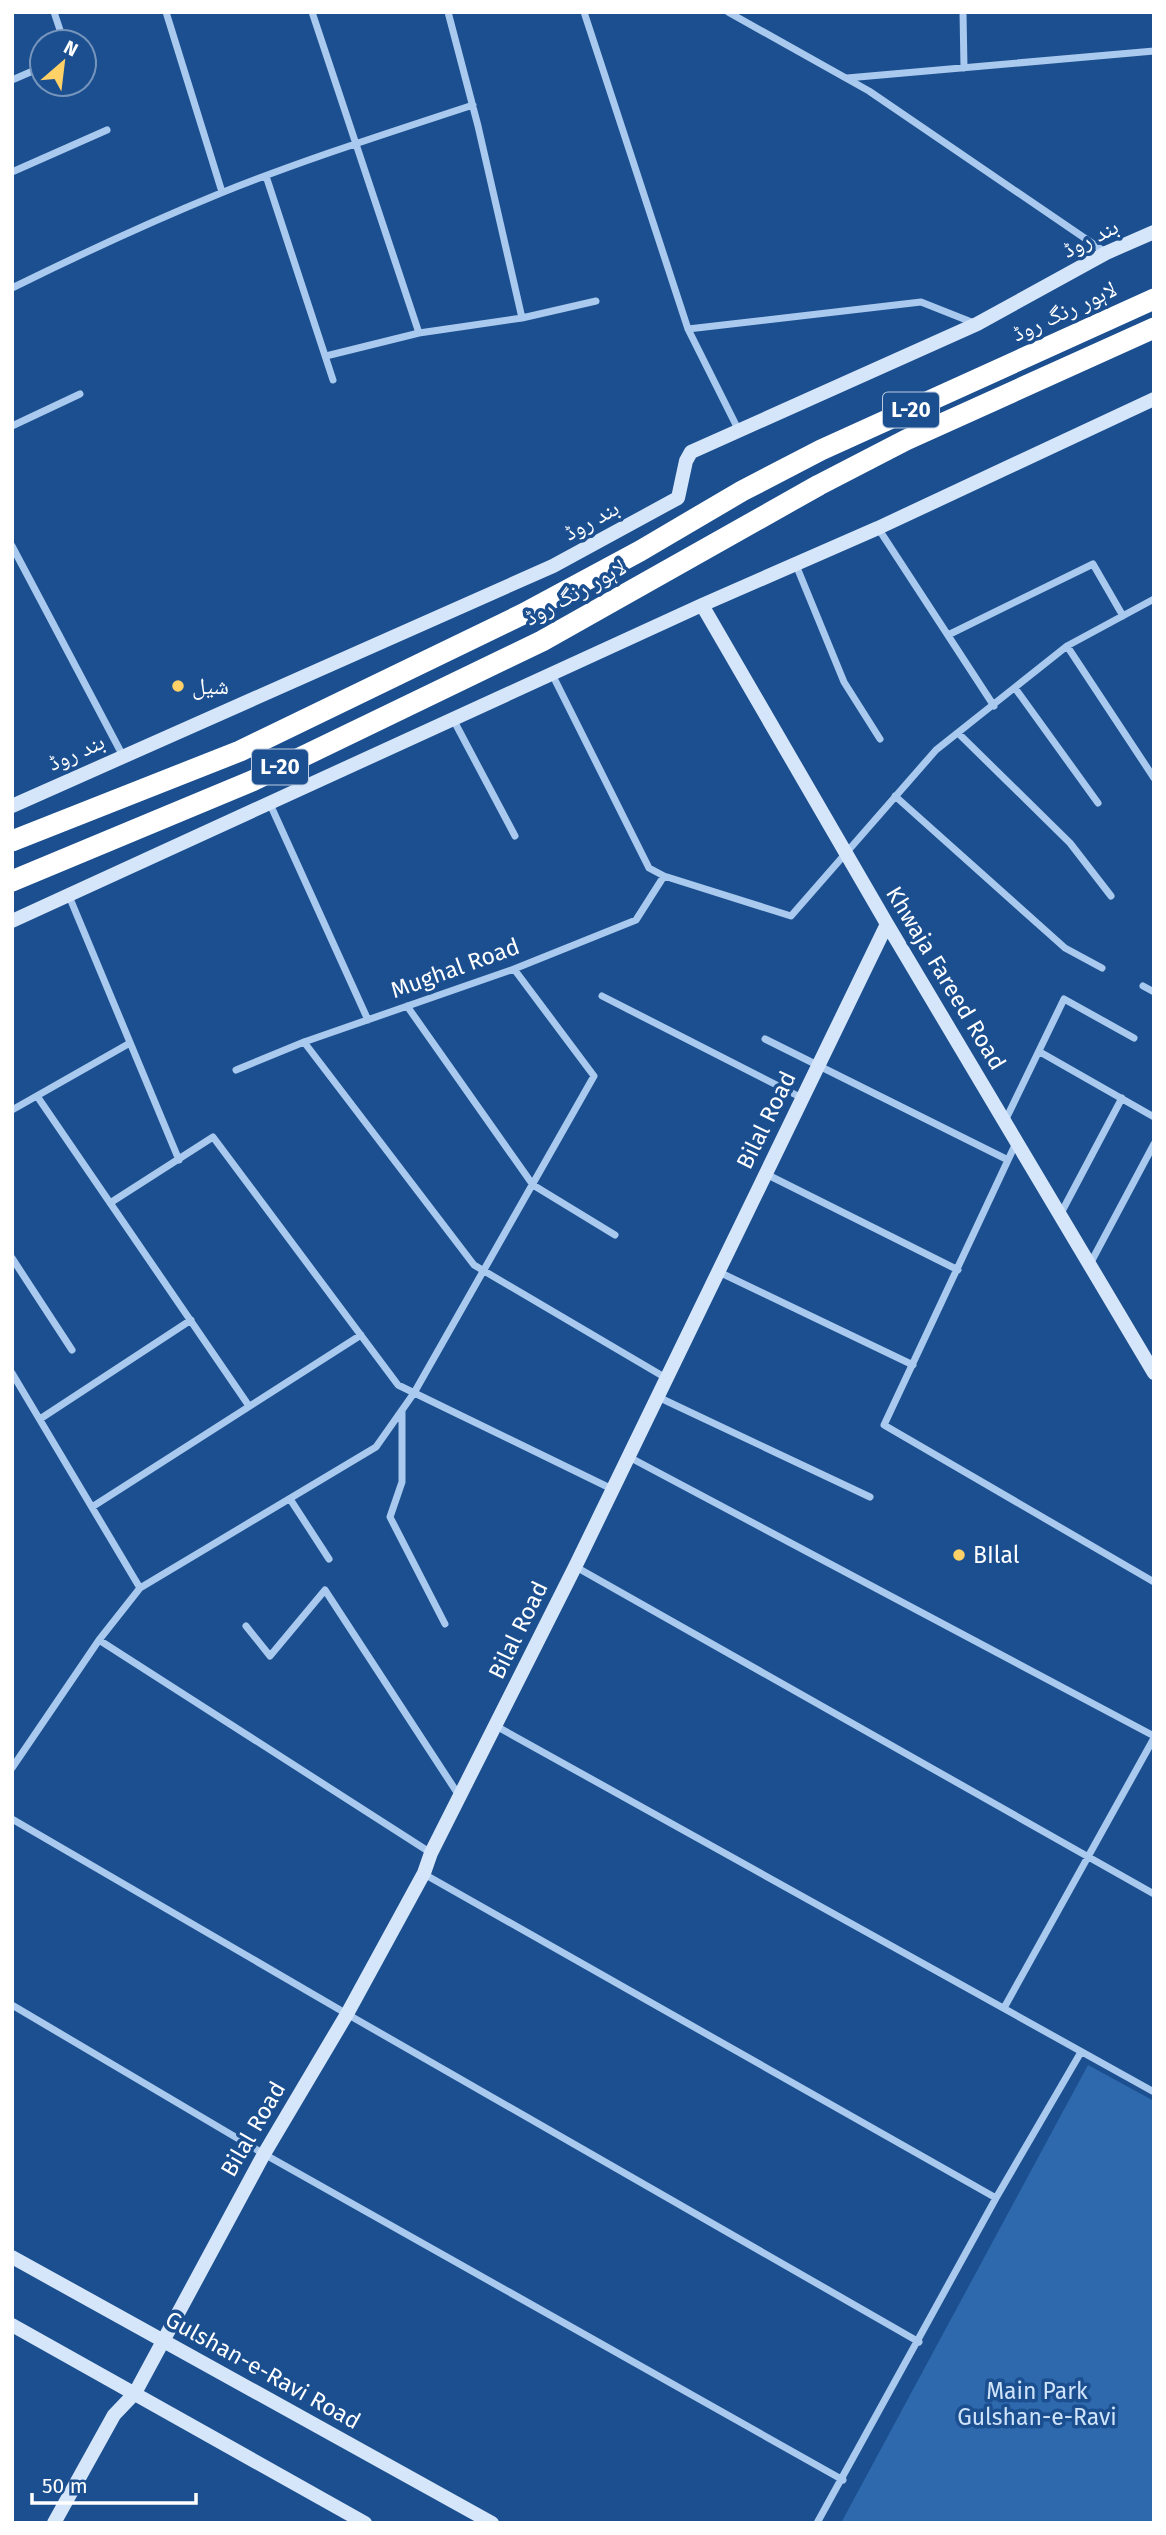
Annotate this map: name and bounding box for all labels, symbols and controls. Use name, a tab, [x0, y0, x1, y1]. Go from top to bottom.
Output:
north arrow	[28, 28, 98, 98]
text: N	[60, 35, 82, 62]
street label: بند روڈ	[1057, 212, 1123, 264]
street label: لاہور رنگ روڈ	[1007, 275, 1121, 347]
road number: L-20	[883, 392, 939, 428]
street label: بند روڈ	[558, 493, 624, 547]
street label: لاہور رنگ روڈ	[519, 553, 631, 631]
place label: شیل	[192, 672, 229, 700]
marker: شیل	[170, 678, 186, 694]
street label: بند روڈ	[43, 727, 109, 777]
road number: L-20	[252, 750, 308, 784]
street label: Khwaja Fareed Road	[880, 881, 1012, 1075]
street label: Mughal Road	[387, 932, 523, 1004]
street label: Bilal Road	[730, 1067, 802, 1173]
place label: BIlal	[973, 1541, 1020, 1569]
marker: BIlal	[951, 1547, 967, 1563]
street label: Bilal Road	[482, 1577, 554, 1683]
street label: Bilal Road	[215, 2076, 291, 2182]
street label: Gulshan-e-Ravi Road	[161, 2305, 365, 2435]
park label: Main Park Gulshan-e-Ravi	[957, 2377, 1117, 2431]
scale bar	[32, 2462, 196, 2506]
text: 50 m	[42, 2473, 88, 2499]

